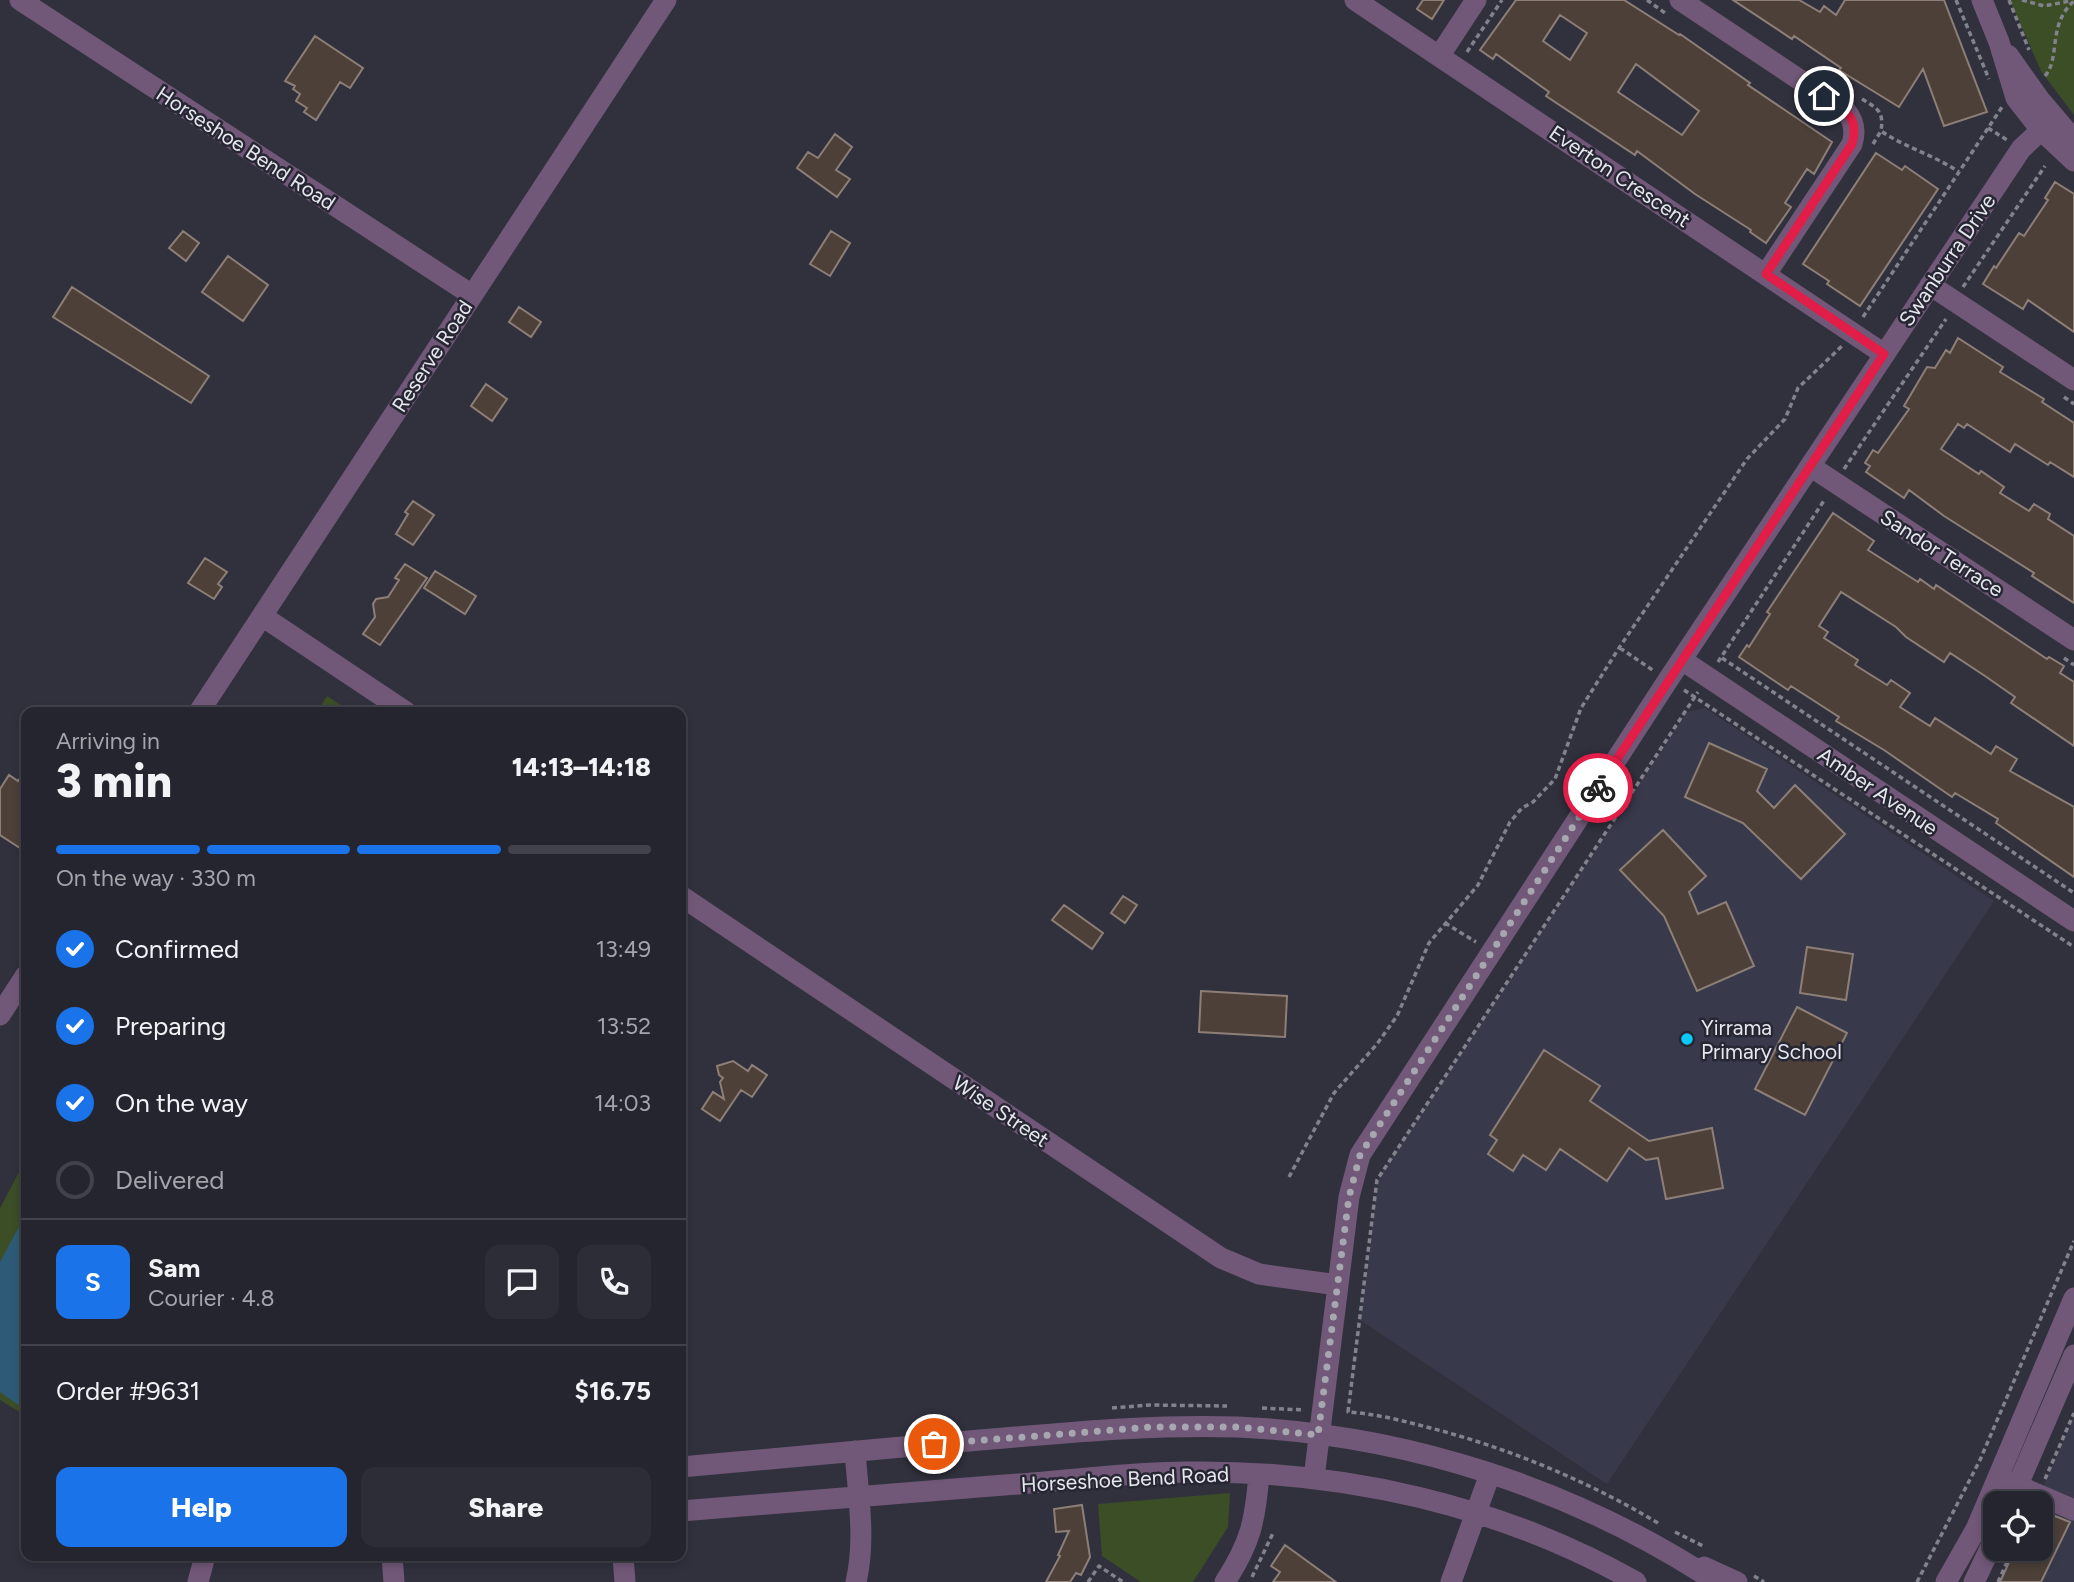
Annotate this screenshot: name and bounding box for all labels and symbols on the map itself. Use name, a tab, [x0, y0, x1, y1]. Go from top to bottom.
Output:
pin	[1794, 66, 1854, 126]
street label: Horseshoe Bend Road	[152, 81, 340, 215]
street label: Everton Crescent	[1545, 120, 1695, 232]
street label: Swanburra Drive	[1894, 189, 2000, 331]
street label: Reserve Road	[386, 295, 478, 417]
street label: Sandor Terrace	[1876, 504, 2008, 602]
street label: Amber Avenue	[1813, 742, 1943, 840]
courier	[1563, 753, 1633, 823]
place label: Yirrama Primary School	[1701, 1015, 1842, 1064]
marker: Yirrama Primary School	[1679, 1031, 1695, 1047]
street label: Wise Street	[948, 1070, 1054, 1152]
pin	[904, 1414, 964, 1474]
street label: Horseshoe Bend Road	[1020, 1461, 1230, 1497]

